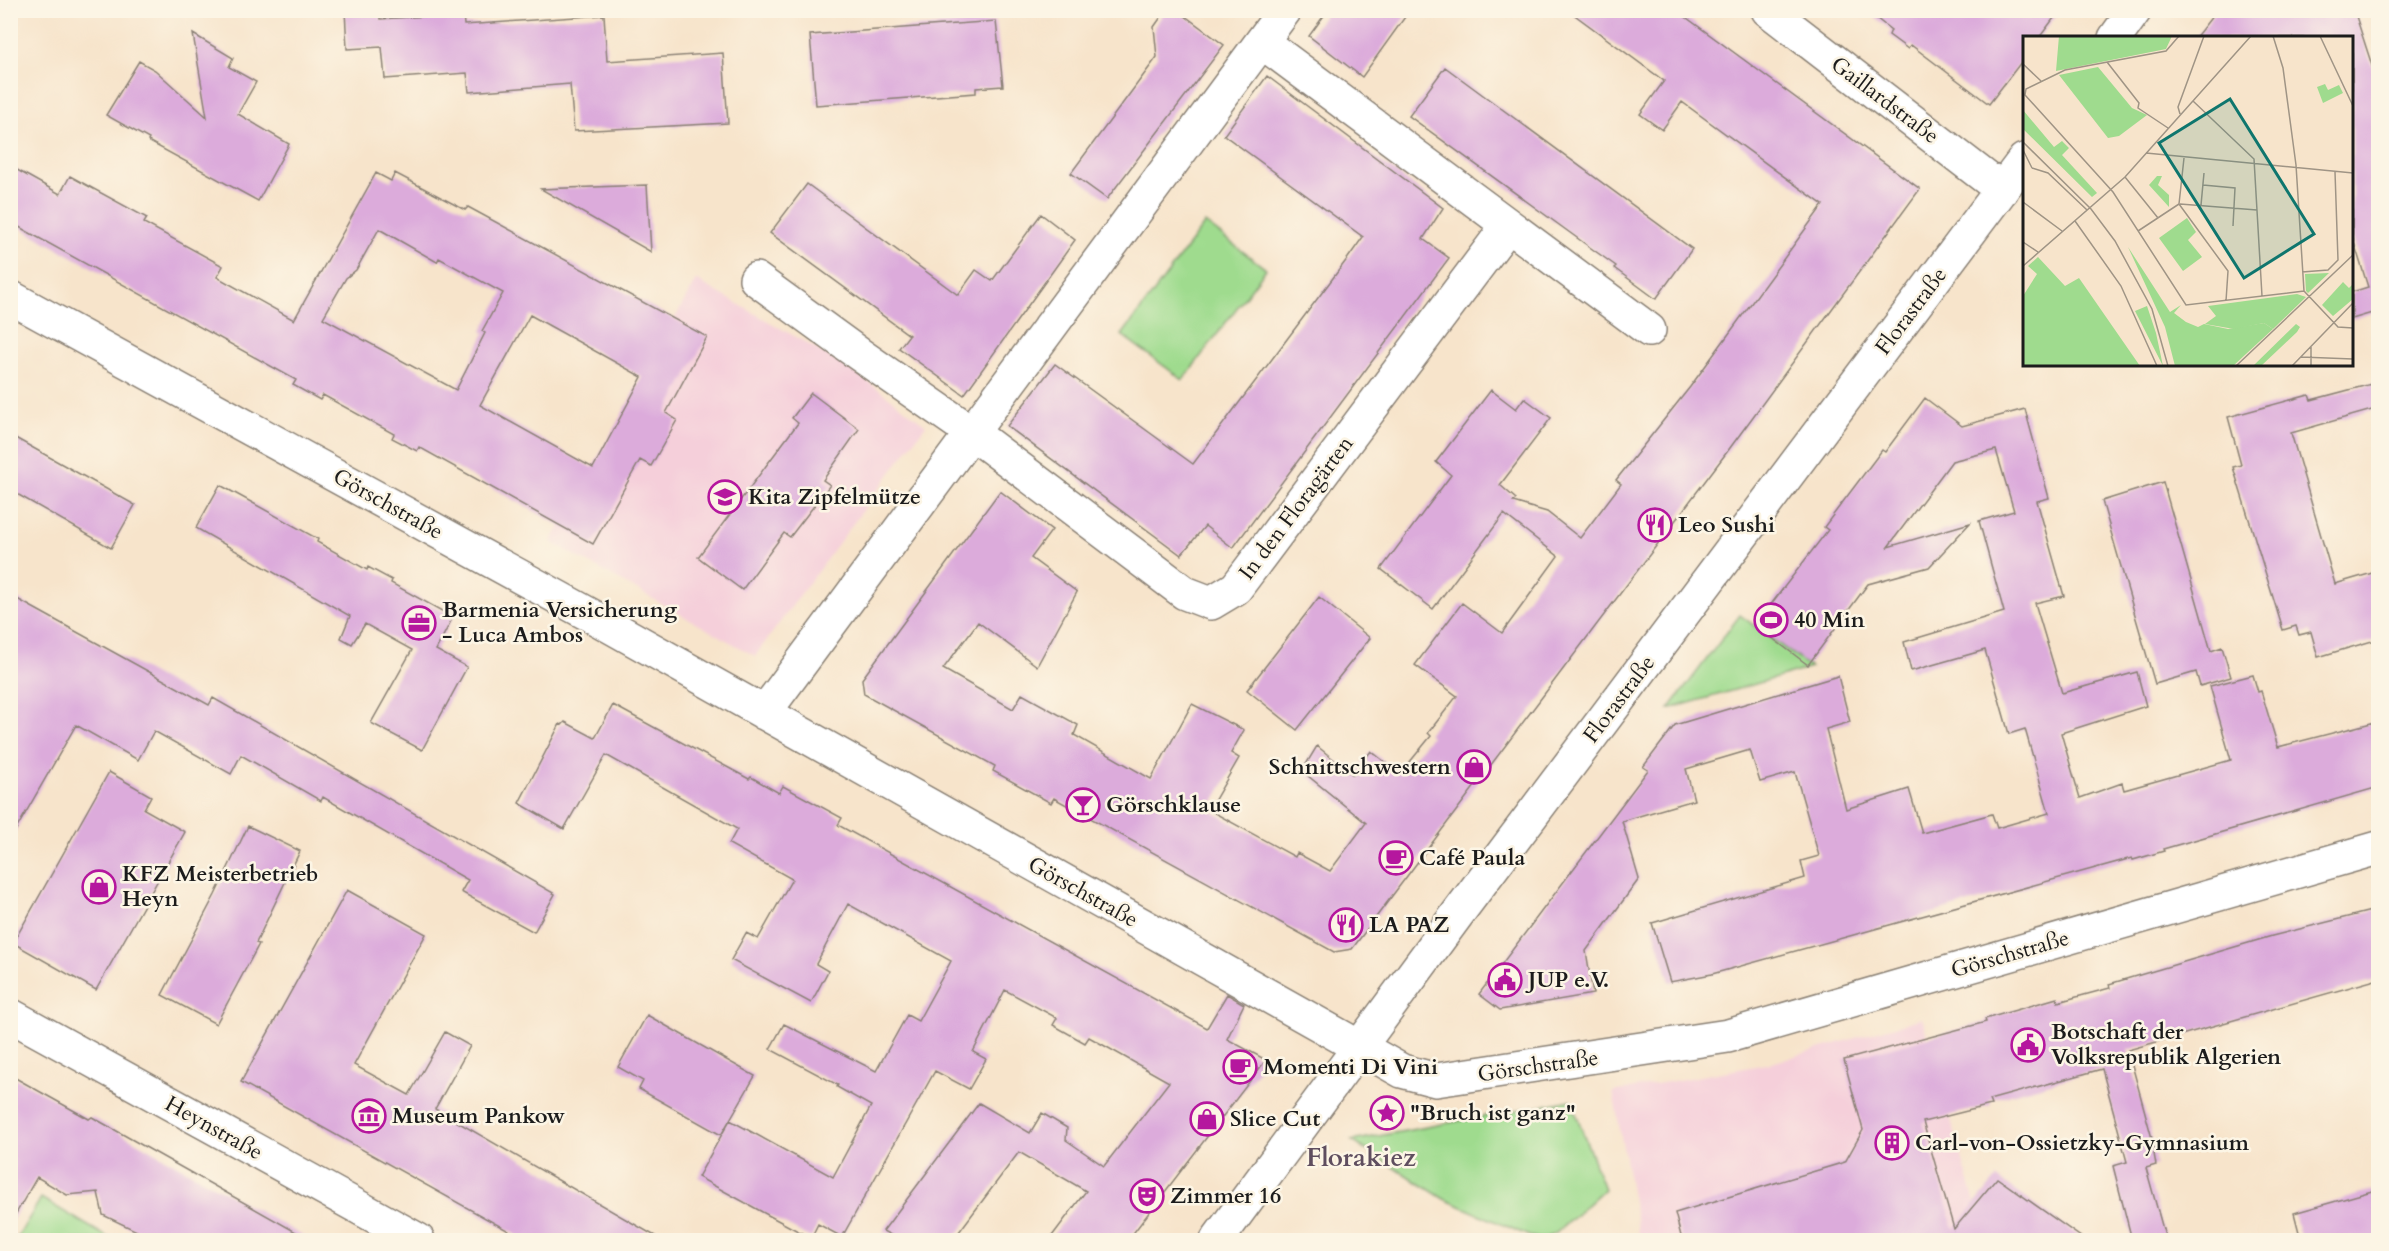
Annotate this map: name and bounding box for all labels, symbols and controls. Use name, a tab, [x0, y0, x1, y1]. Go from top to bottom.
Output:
inset map	[2023, 36, 2353, 366]
street label: Gaillardstraße	[1825, 49, 1945, 151]
street label: Florastraße	[1868, 261, 1954, 361]
street label: In den Floragärten	[1232, 429, 1360, 586]
street label: Görschstraße	[327, 461, 449, 547]
school or university icon: Kita Zipfelmütze	[707, 479, 743, 515]
place label: Kita Zipfelmütze	[748, 482, 921, 512]
restaurant icon: Leo Sushi	[1637, 507, 1673, 543]
place label: Leo Sushi	[1678, 510, 1775, 540]
place label: Barmenia Versicherung - Luca Ambos	[442, 595, 678, 650]
sports icon: 40 Min	[1753, 602, 1789, 638]
office icon: Barmenia Versicherung - Luca Ambos	[401, 605, 437, 641]
place label: 40 Min	[1794, 605, 1865, 635]
street label: Florastraße	[1576, 649, 1662, 749]
shop icon: Schnittschwestern	[1456, 749, 1492, 785]
place label: Schnittschwestern	[1269, 752, 1451, 782]
bar icon: Görschklause	[1065, 787, 1101, 823]
place label: Görschklause	[1106, 790, 1241, 820]
cafe icon: Café Paula	[1378, 840, 1414, 876]
place label: Café Paula	[1419, 843, 1525, 873]
street label: Görschstraße	[1022, 849, 1144, 935]
place label: KFZ Meisterbetrieb Heyn	[122, 859, 318, 914]
shop icon: KFZ Meisterbetrieb Heyn	[81, 869, 117, 905]
restaurant icon: LA PAZ	[1328, 907, 1364, 943]
place label: LA PAZ	[1369, 910, 1450, 940]
street label: Görschstraße	[1947, 923, 2073, 985]
public building icon: JUP e.V.	[1487, 962, 1523, 998]
place label: JUP e.V.	[1525, 965, 1609, 995]
place label: Botschaft der Volksrepublik Algerien	[2051, 1017, 2281, 1072]
public building icon: Botschaft der Volksrepublik Algerien	[2010, 1027, 2046, 1063]
street label: Görschstraße	[1476, 1043, 1600, 1089]
cafe icon: Momenti Di Vini	[1222, 1049, 1258, 1085]
place label: Momenti Di Vini	[1263, 1052, 1438, 1082]
street label: Heynstraße	[160, 1089, 268, 1167]
place icon: "Bruch ist ganz"	[1369, 1095, 1405, 1131]
museum icon: Museum Pankow	[351, 1098, 387, 1134]
place label: "Bruch ist ganz"	[1410, 1098, 1576, 1128]
place label: Museum Pankow	[392, 1101, 565, 1131]
shop icon: Slice Cut	[1189, 1101, 1225, 1137]
place label: Slice Cut	[1230, 1104, 1320, 1134]
building icon: Carl-von-Ossietzky-Gymnasium	[1874, 1125, 1910, 1161]
place label: Carl-von-Ossietzky-Gymnasium	[1915, 1128, 2250, 1158]
district label: Florakiez	[1306, 1140, 1416, 1175]
theatre icon: Zimmer 16	[1129, 1178, 1165, 1214]
place label: Zimmer 16	[1170, 1181, 1281, 1211]

